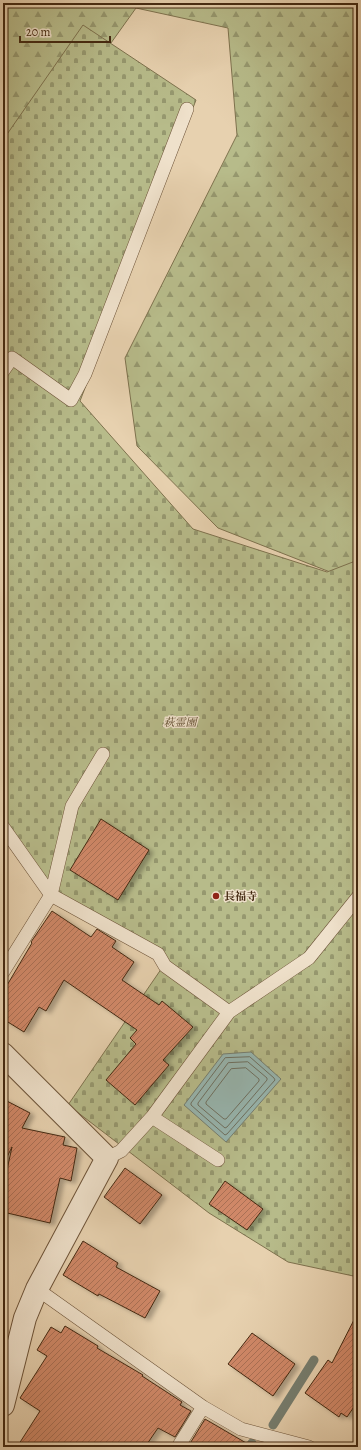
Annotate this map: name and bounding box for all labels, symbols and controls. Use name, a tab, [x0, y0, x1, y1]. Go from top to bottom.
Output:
scale bar	[20, 18, 110, 44]
text: 20 m	[26, 24, 50, 40]
park label: 萩霊園	[164, 715, 198, 730]
place label: 長福寺	[224, 889, 257, 904]
marker: 長福寺	[211, 891, 221, 901]

